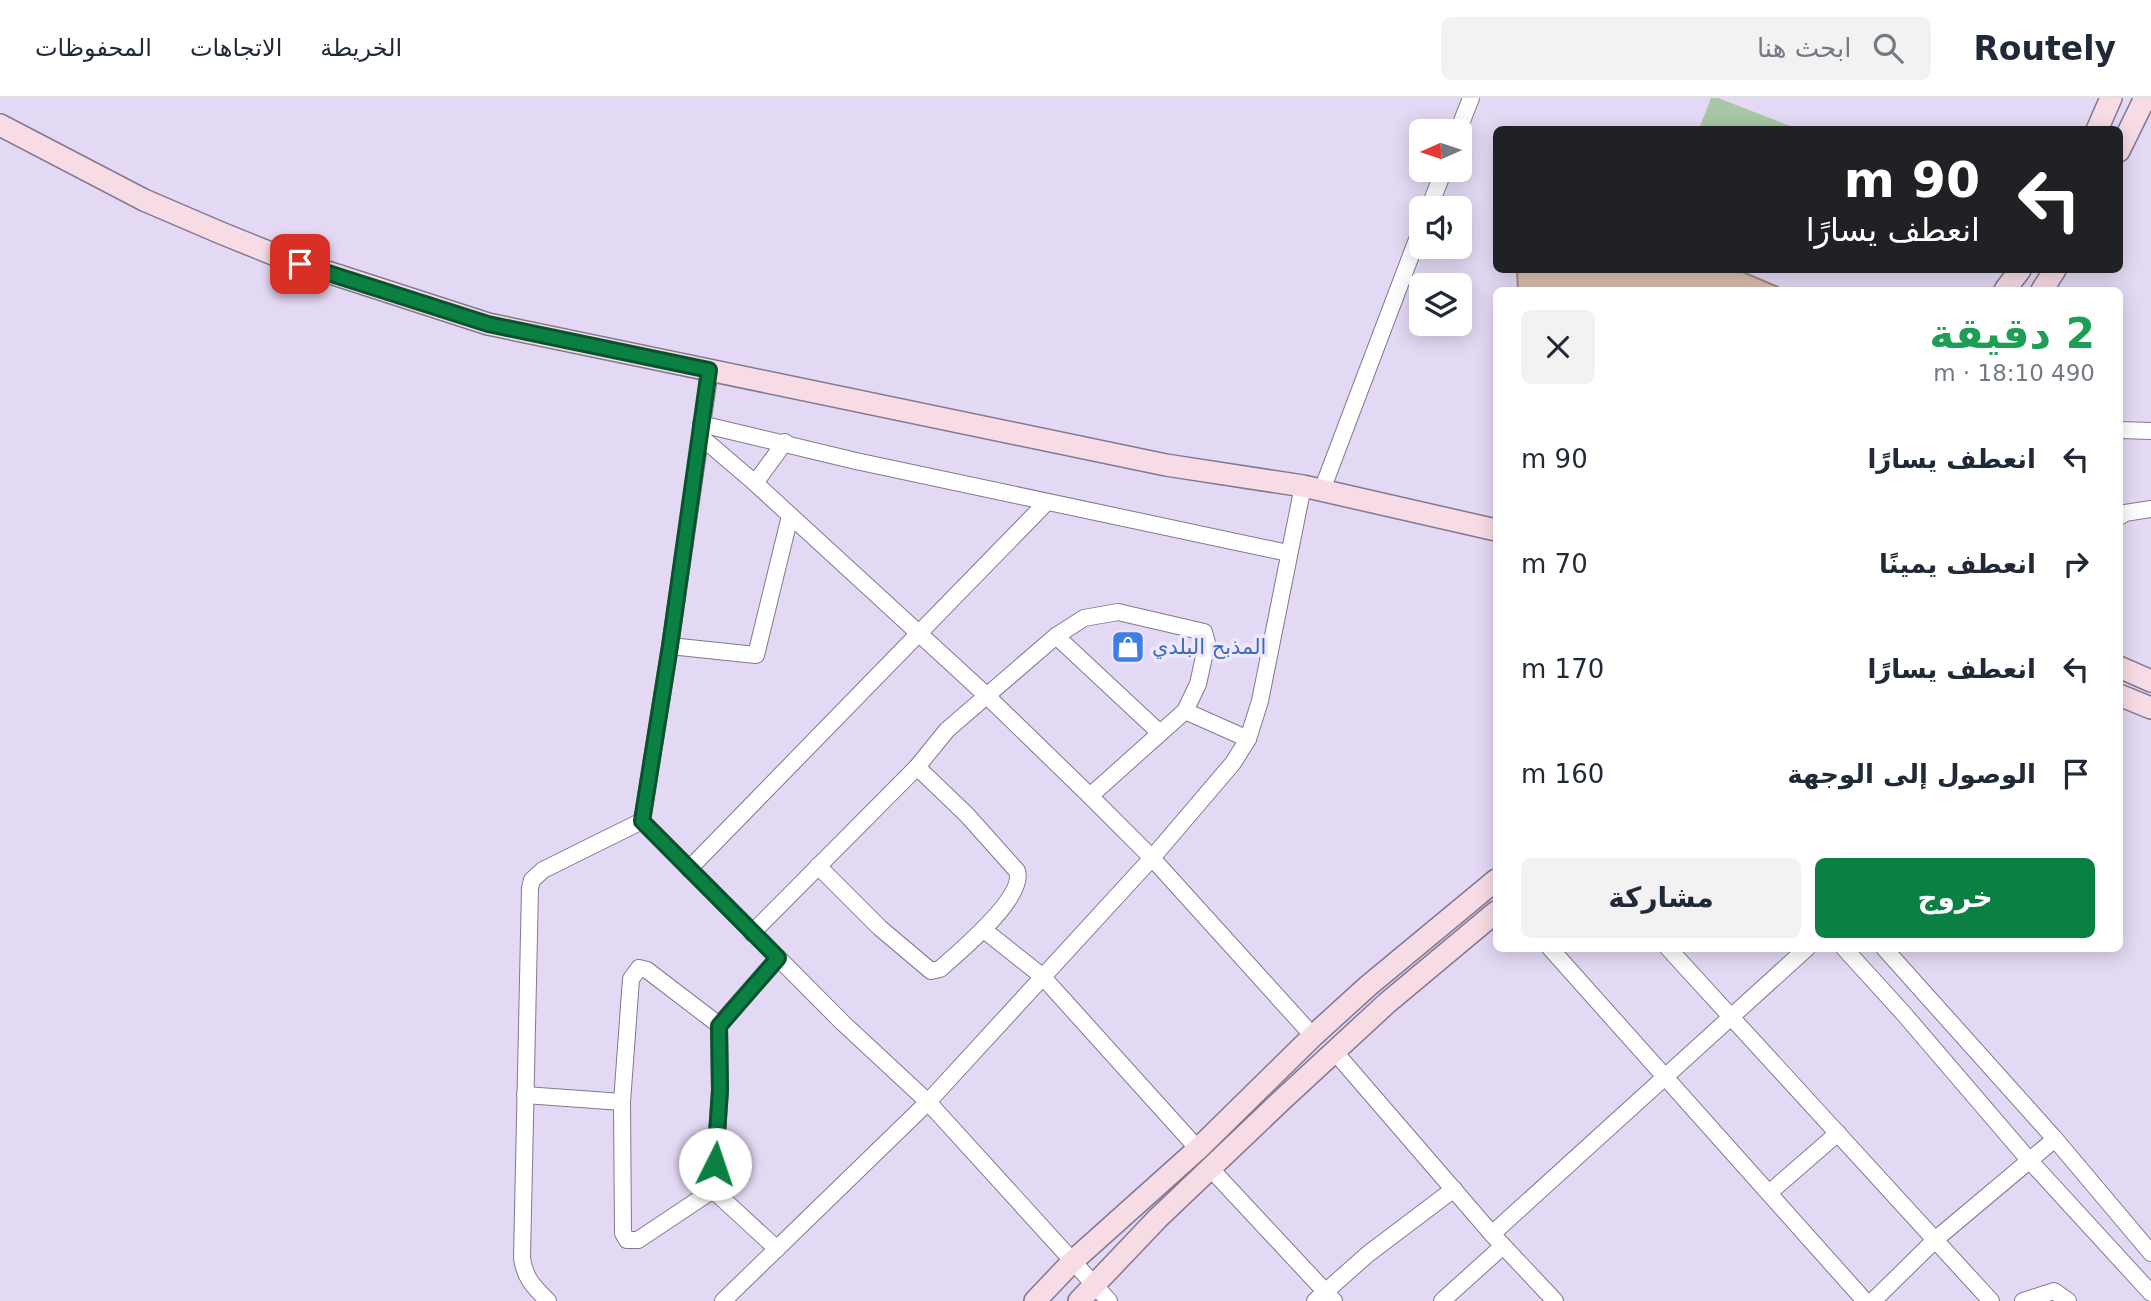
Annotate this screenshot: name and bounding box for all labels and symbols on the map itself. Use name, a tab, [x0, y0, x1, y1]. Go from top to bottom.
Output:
north arrow	[1409, 119, 1472, 182]
pin	[270, 234, 330, 294]
shop icon: المذبح البلدي	[1109, 628, 1147, 666]
place label: المذبح البلدي	[1152, 635, 1266, 659]
position arrow	[678, 1127, 752, 1201]

